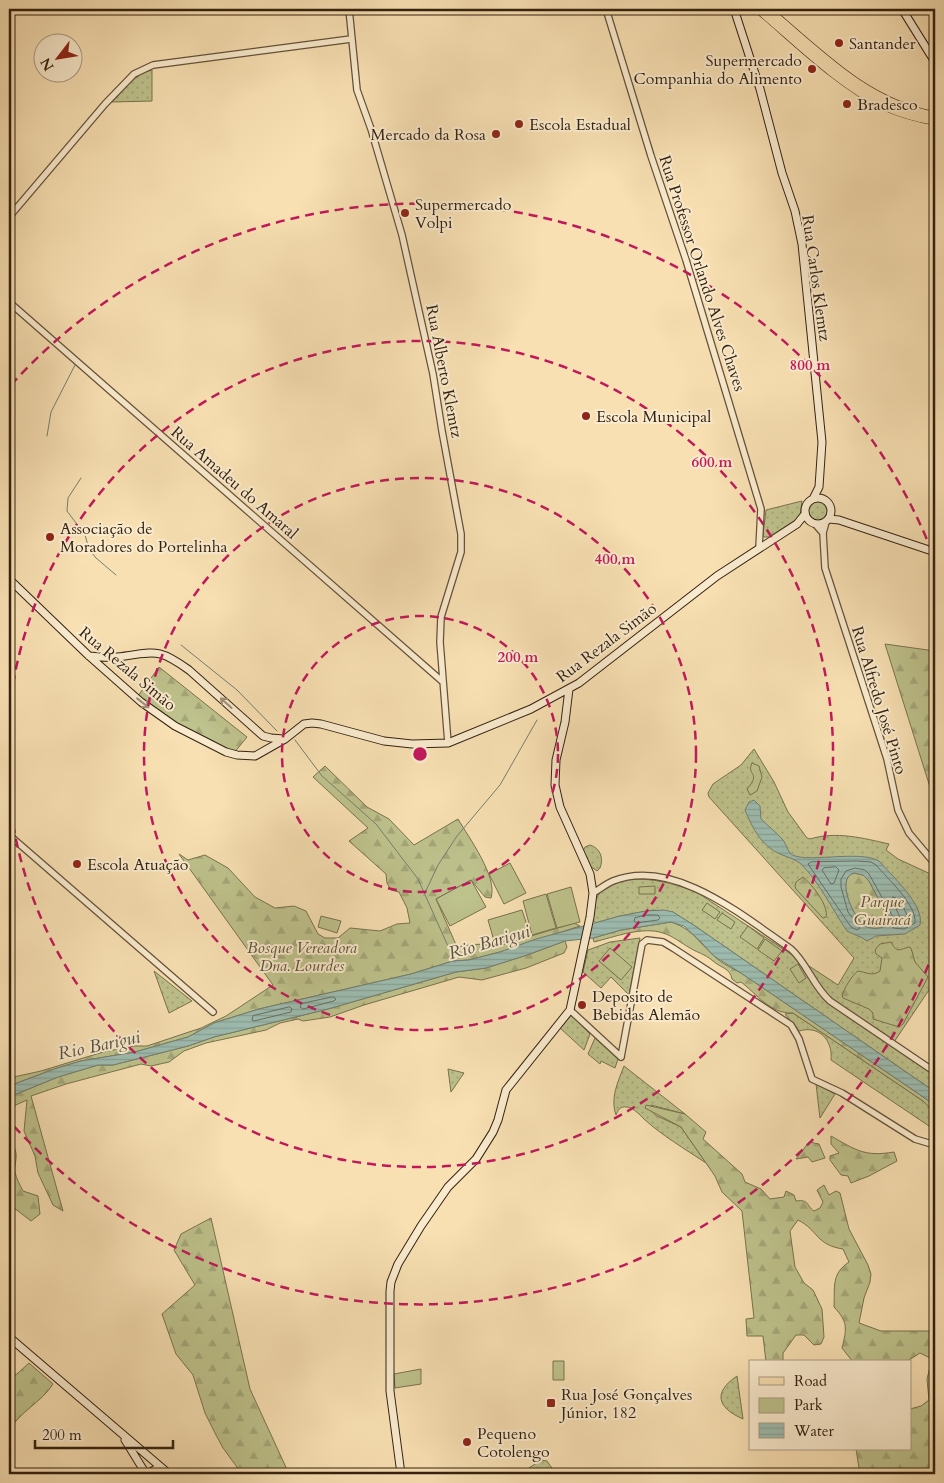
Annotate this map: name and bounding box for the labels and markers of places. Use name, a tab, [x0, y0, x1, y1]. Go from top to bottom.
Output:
place label: Santander	[849, 33, 916, 55]
marker: Santander	[833, 37, 845, 49]
place label: Supermercado Companhia do Alimento	[634, 50, 802, 90]
marker: Supermercado Companhia do Alimento	[806, 63, 818, 75]
place label: Bradesco	[857, 94, 918, 116]
marker: Bradesco	[841, 98, 853, 110]
place label: Escola Estadual	[529, 114, 631, 136]
marker: Escola Estadual	[513, 118, 525, 130]
place label: Mercado da Rosa	[370, 124, 486, 146]
marker: Mercado da Rosa	[490, 128, 502, 140]
place label: Supermercado Volpi	[415, 194, 512, 234]
marker: Supermercado Volpi	[399, 207, 411, 219]
place label: Escola Municipal	[596, 406, 711, 428]
marker: Escola Municipal	[580, 410, 592, 422]
place label: Associação de Moradores do Portelinha	[60, 518, 228, 558]
marker: Associação de Moradores do Portelinha	[44, 531, 56, 543]
centre of rings	[411, 745, 429, 763]
place label: Escola Atuação	[87, 854, 189, 876]
marker: Escola Atuação	[71, 858, 83, 870]
place label: Deposito de Bebidas Alemão	[592, 986, 701, 1026]
marker: Deposito de Bebidas Alemão	[576, 999, 588, 1011]
place label: Rua José Gonçalves Júnior, 182	[559, 1384, 692, 1424]
marker: Rua José Gonçalves Júnior, 182	[545, 1397, 557, 1409]
place label: Pequeno Cotolengo	[477, 1423, 550, 1463]
marker: Pequeno Cotolengo	[461, 1436, 473, 1448]

